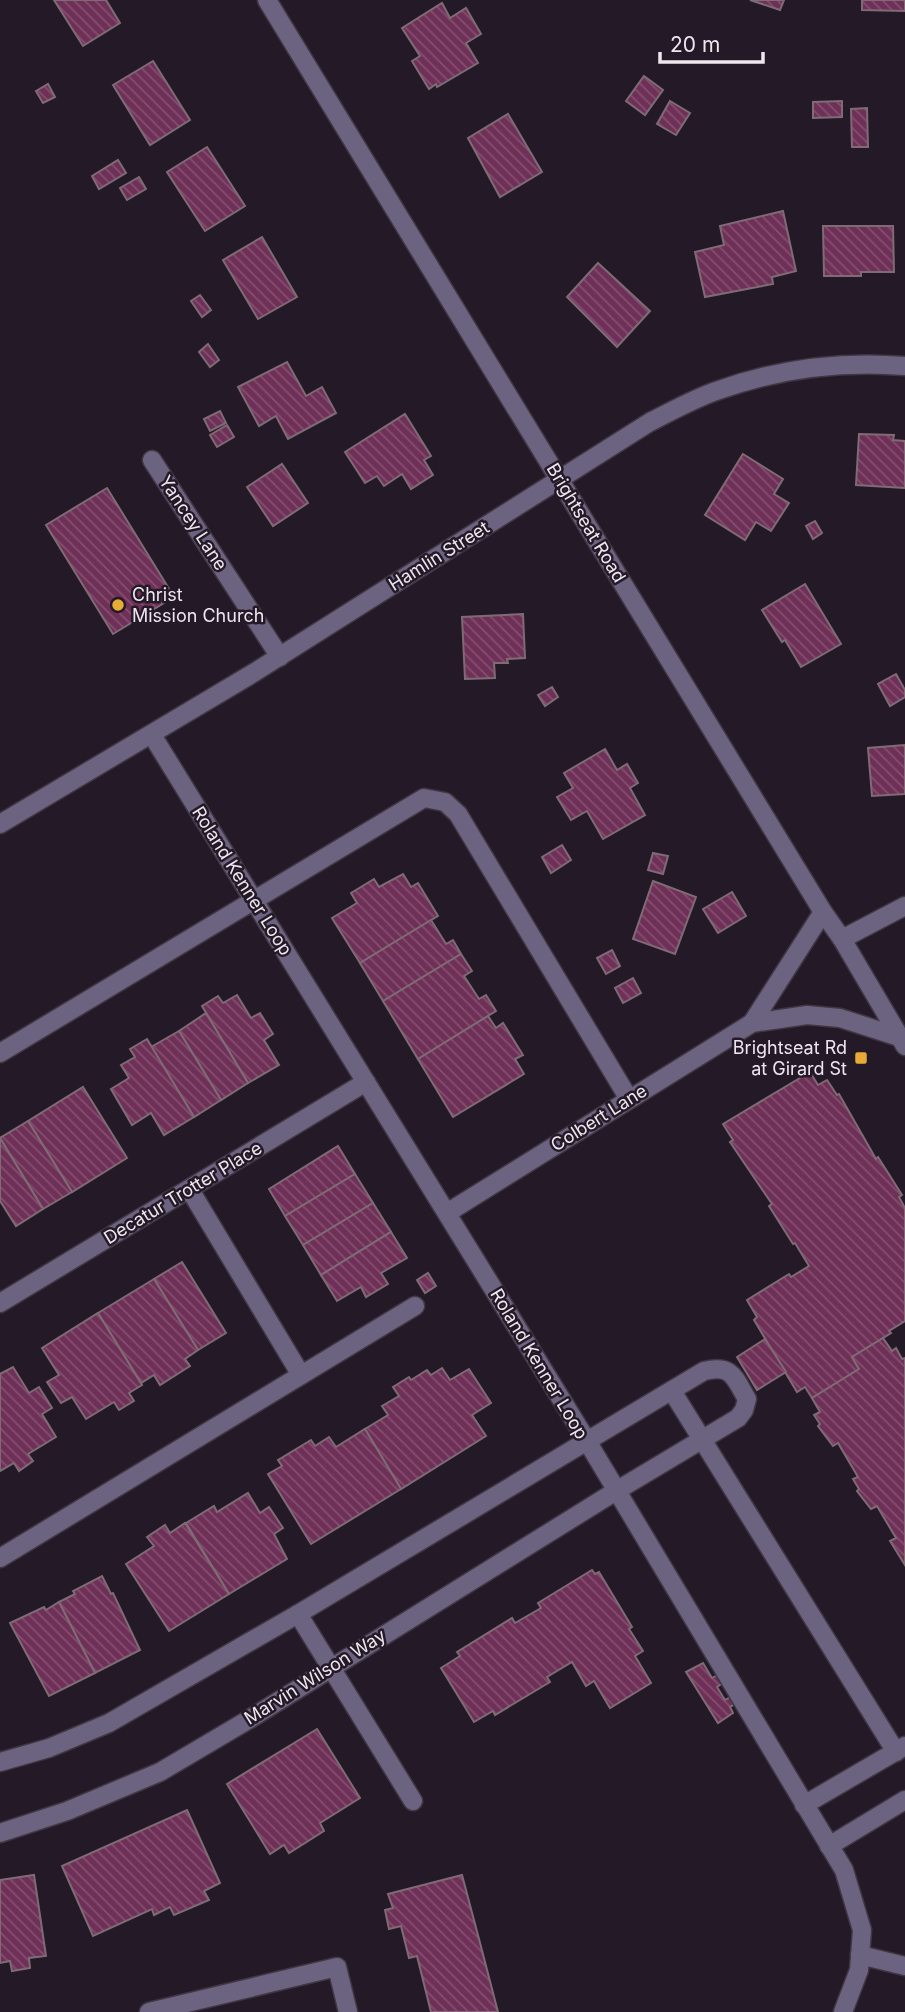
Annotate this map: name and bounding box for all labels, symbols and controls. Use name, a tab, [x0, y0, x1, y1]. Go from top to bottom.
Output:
scale bar	[660, 21, 763, 65]
text: 20 m	[670, 32, 720, 57]
street label: Brightseat Road	[543, 459, 630, 586]
street label: Yancey Lane	[155, 471, 232, 574]
street label: Hamlin Street	[385, 516, 493, 595]
place label: Christ Mission Church	[132, 584, 264, 626]
marker: Christ Mission Church	[110, 597, 126, 613]
street label: Roland Kenner Loop	[188, 802, 297, 959]
place label: Brightseat Rd at Girard St	[733, 1037, 847, 1079]
marker: Brightseat Rd at Girard St	[853, 1050, 869, 1066]
street label: Colbert Lane	[547, 1080, 651, 1155]
street label: Decatur Trotter Place	[100, 1137, 266, 1248]
street label: Roland Kenner Loop	[486, 1285, 593, 1443]
street label: Marvin Wilson Way	[240, 1625, 389, 1729]

